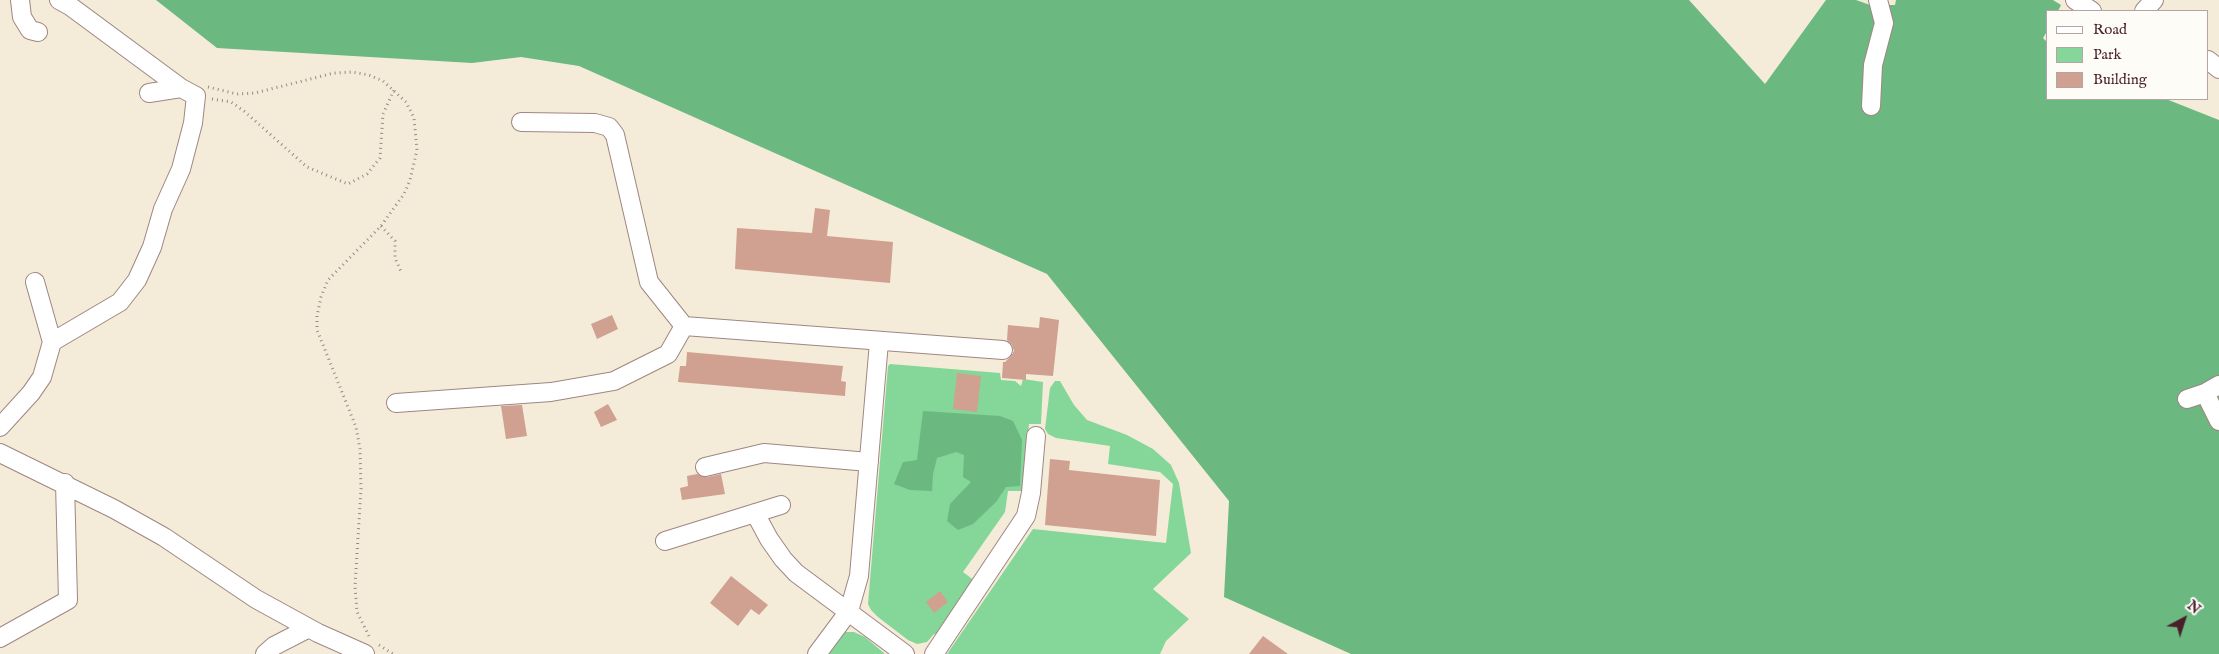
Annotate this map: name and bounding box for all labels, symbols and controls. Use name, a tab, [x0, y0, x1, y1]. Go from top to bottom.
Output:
legend	[2046, 10, 2209, 100]
text: Road	[2093, 20, 2127, 39]
text: Park	[2093, 45, 2122, 64]
text: Building	[2093, 70, 2147, 89]
north arrow	[2159, 594, 2209, 644]
text: N	[2183, 597, 2204, 618]

